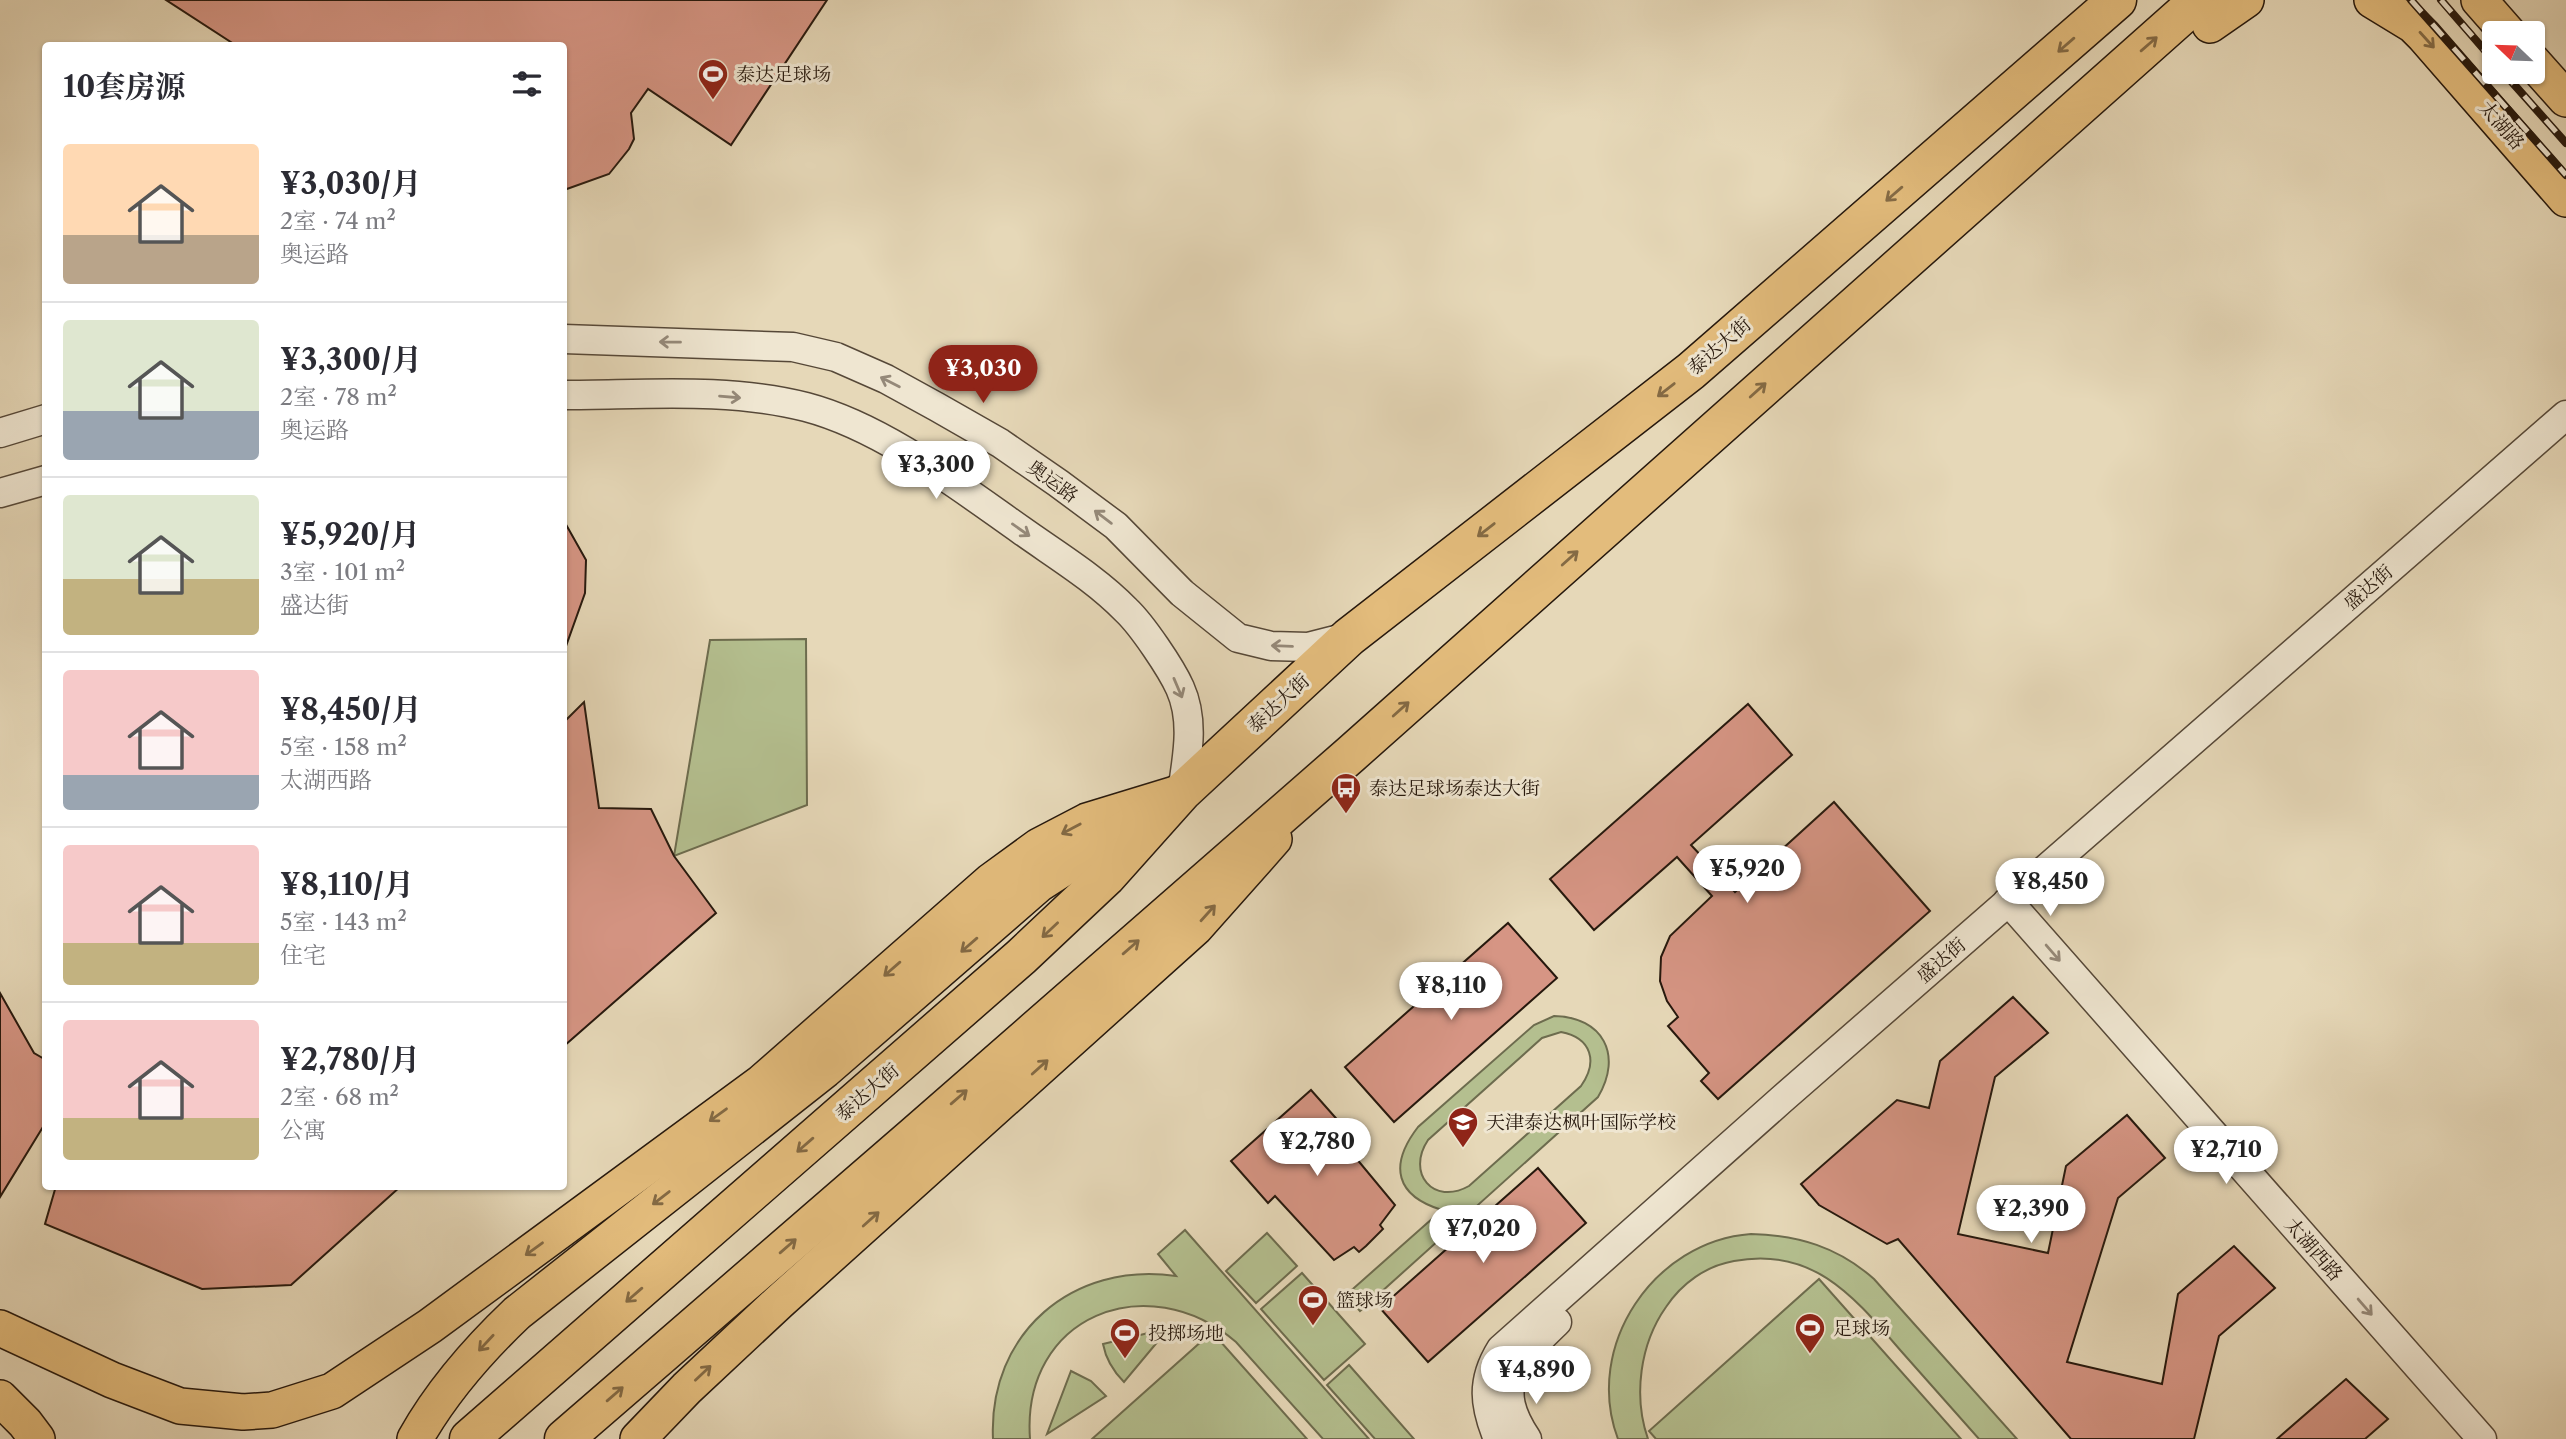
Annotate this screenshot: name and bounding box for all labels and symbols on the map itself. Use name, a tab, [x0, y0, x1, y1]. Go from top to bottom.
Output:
north arrow	[2482, 21, 2544, 84]
one-way arrow	[2419, 30, 2435, 48]
one-way arrow	[2140, 36, 2158, 52]
one-way arrow	[2057, 37, 2075, 53]
sports icon: 泰达足球场	[696, 57, 730, 101]
place label: 泰达足球场	[736, 63, 831, 86]
street label: 太湖路	[2474, 96, 2529, 154]
one-way arrow	[1885, 186, 1903, 202]
street label: 泰达大街	[1683, 313, 1756, 380]
one-way arrow	[658, 335, 681, 349]
pin: ¥3,030	[926, 346, 1040, 405]
one-way arrow	[880, 374, 901, 388]
one-way arrow	[1749, 382, 1767, 398]
one-way arrow	[1657, 383, 1676, 398]
one-way arrow	[718, 391, 740, 404]
pin: ¥3,300	[879, 442, 993, 501]
street label: 奥运路	[1023, 455, 1083, 507]
one-way arrow	[1094, 509, 1113, 524]
one-way arrow	[1010, 523, 1030, 537]
one-way arrow	[1478, 523, 1496, 538]
one-way arrow	[1561, 550, 1579, 566]
street label: 盛达街	[2339, 560, 2397, 615]
one-way arrow	[1271, 640, 1294, 653]
street label: 泰达大街	[1243, 669, 1314, 738]
one-way arrow	[1172, 677, 1185, 699]
one-way arrow	[1392, 701, 1410, 717]
bus stop icon: 泰达足球场泰达大街	[1329, 771, 1363, 815]
place label: 泰达足球场泰达大街	[1369, 777, 1540, 800]
one-way arrow	[1061, 822, 1081, 836]
pin: ¥5,920	[1690, 846, 1804, 905]
pin: ¥8,450	[1993, 858, 2107, 918]
one-way arrow	[1199, 905, 1216, 922]
one-way arrow	[1041, 921, 1058, 938]
street label: 盛达街	[1912, 933, 1970, 988]
one-way arrow	[961, 937, 979, 953]
one-way arrow	[1121, 939, 1139, 955]
one-way arrow	[2045, 944, 2061, 962]
one-way arrow	[883, 961, 901, 977]
pin: ¥8,110	[1394, 962, 1508, 1022]
street label: 泰达大街	[831, 1059, 904, 1126]
one-way arrow	[1031, 1059, 1049, 1075]
one-way arrow	[950, 1089, 968, 1105]
school or university icon: 天津泰达枫叶国际学校	[1446, 1105, 1480, 1149]
one-way arrow	[709, 1108, 728, 1122]
place label: 天津泰达枫叶国际学校	[1486, 1111, 1676, 1134]
pin: ¥2,780	[1260, 1118, 1374, 1178]
pin: ¥2,710	[2169, 1126, 2283, 1186]
one-way arrow	[797, 1137, 815, 1153]
pin: ¥2,390	[1974, 1186, 2088, 1245]
one-way arrow	[653, 1191, 671, 1206]
pin: ¥7,020	[1426, 1206, 1540, 1265]
one-way arrow	[862, 1211, 879, 1228]
street label: 太湖西路	[2280, 1213, 2347, 1286]
one-way arrow	[778, 1238, 796, 1254]
one-way arrow	[525, 1242, 544, 1257]
sports icon: 篮球场	[1296, 1283, 1330, 1327]
one-way arrow	[625, 1287, 643, 1303]
place label: 篮球场	[1336, 1289, 1393, 1312]
one-way arrow	[2357, 1298, 2374, 1315]
sports icon: 足球场	[1793, 1311, 1827, 1355]
sports icon: 投掷场地	[1108, 1316, 1142, 1360]
place label: 足球场	[1833, 1317, 1890, 1340]
place label: 投掷场地	[1148, 1322, 1224, 1345]
one-way arrow	[478, 1334, 494, 1352]
pin: ¥4,890	[1479, 1346, 1593, 1406]
one-way arrow	[694, 1365, 712, 1381]
one-way arrow	[606, 1386, 624, 1402]

